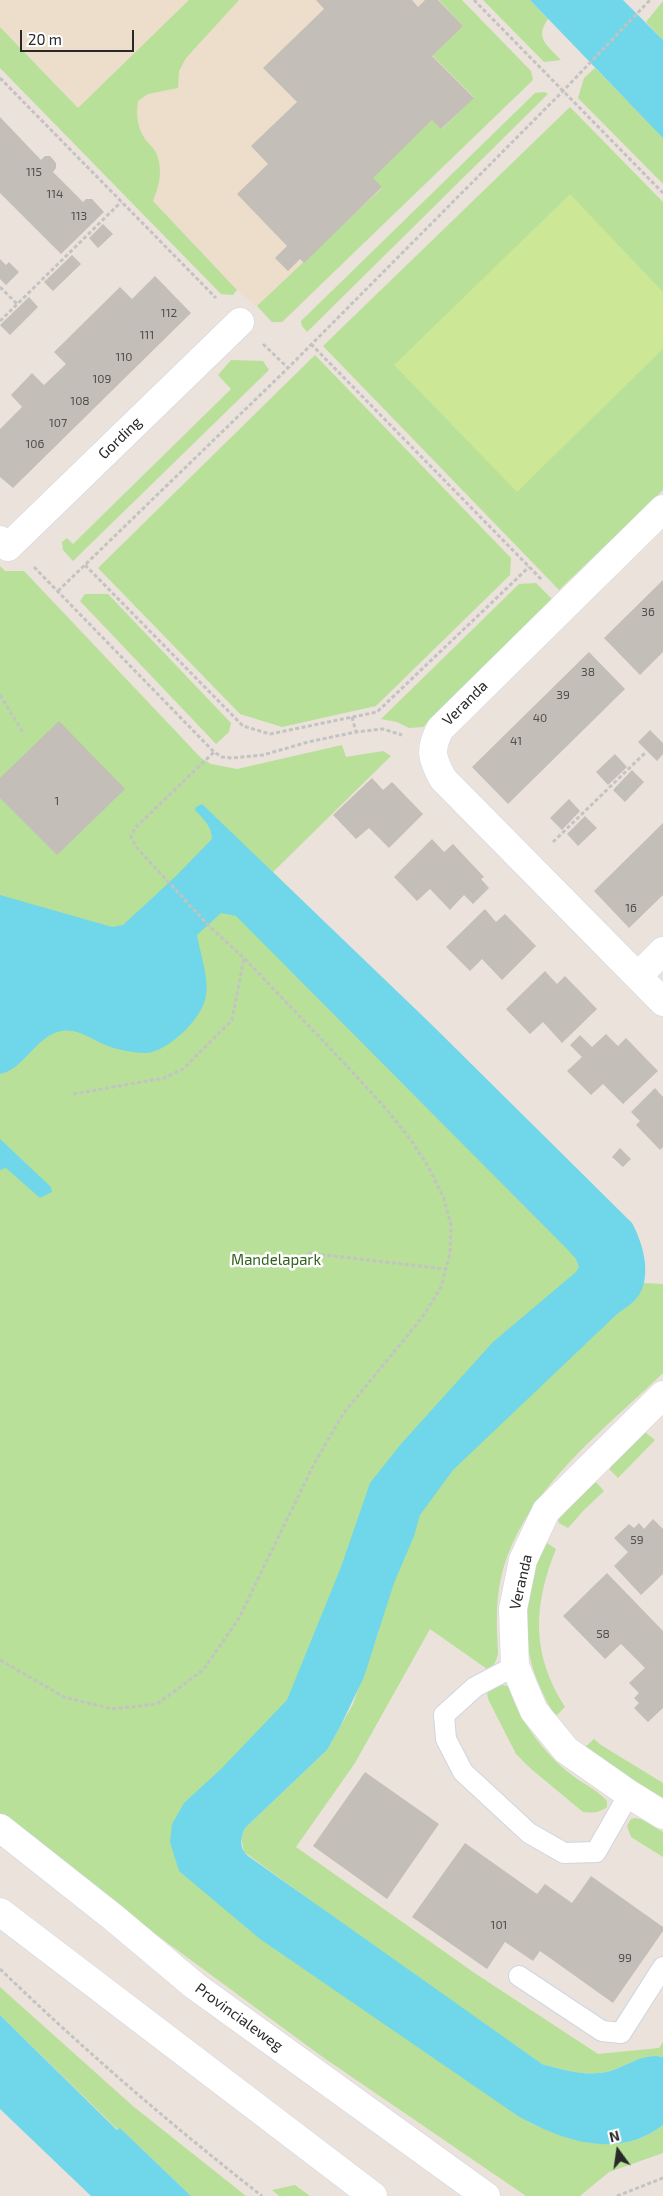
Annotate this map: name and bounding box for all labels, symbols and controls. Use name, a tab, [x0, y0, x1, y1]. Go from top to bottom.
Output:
scale bar	[22, 20, 136, 52]
text: 20 m	[28, 30, 62, 48]
house number: 115	[26, 165, 42, 179]
house number: 114	[47, 187, 63, 201]
house number: 113	[71, 209, 87, 223]
house number: 112	[161, 306, 177, 320]
house number: 111	[140, 328, 154, 342]
house number: 110	[116, 350, 132, 364]
house number: 109	[93, 372, 111, 386]
house number: 108	[70, 394, 90, 408]
street label: Gording	[95, 413, 145, 463]
house number: 107	[49, 416, 67, 430]
house number: 106	[26, 437, 44, 451]
house number: 36	[641, 605, 655, 619]
house number: 38	[581, 665, 595, 679]
street label: Veranda	[439, 677, 491, 729]
house number: 39	[556, 688, 570, 702]
house number: 40	[533, 711, 547, 725]
house number: 41	[510, 734, 522, 748]
house number: 1	[55, 794, 59, 808]
house number: 16	[625, 901, 637, 915]
park label: Mandelapark	[231, 1251, 321, 1269]
house number: 59	[630, 1533, 644, 1547]
street label: Veranda	[506, 1552, 536, 1612]
house number: 58	[596, 1627, 610, 1641]
house number: 101	[491, 1918, 507, 1932]
house number: 99	[618, 1951, 632, 1965]
street label: Provincialeweg	[192, 1979, 286, 2055]
north arrow	[593, 2126, 643, 2176]
text: N	[607, 2126, 621, 2145]

